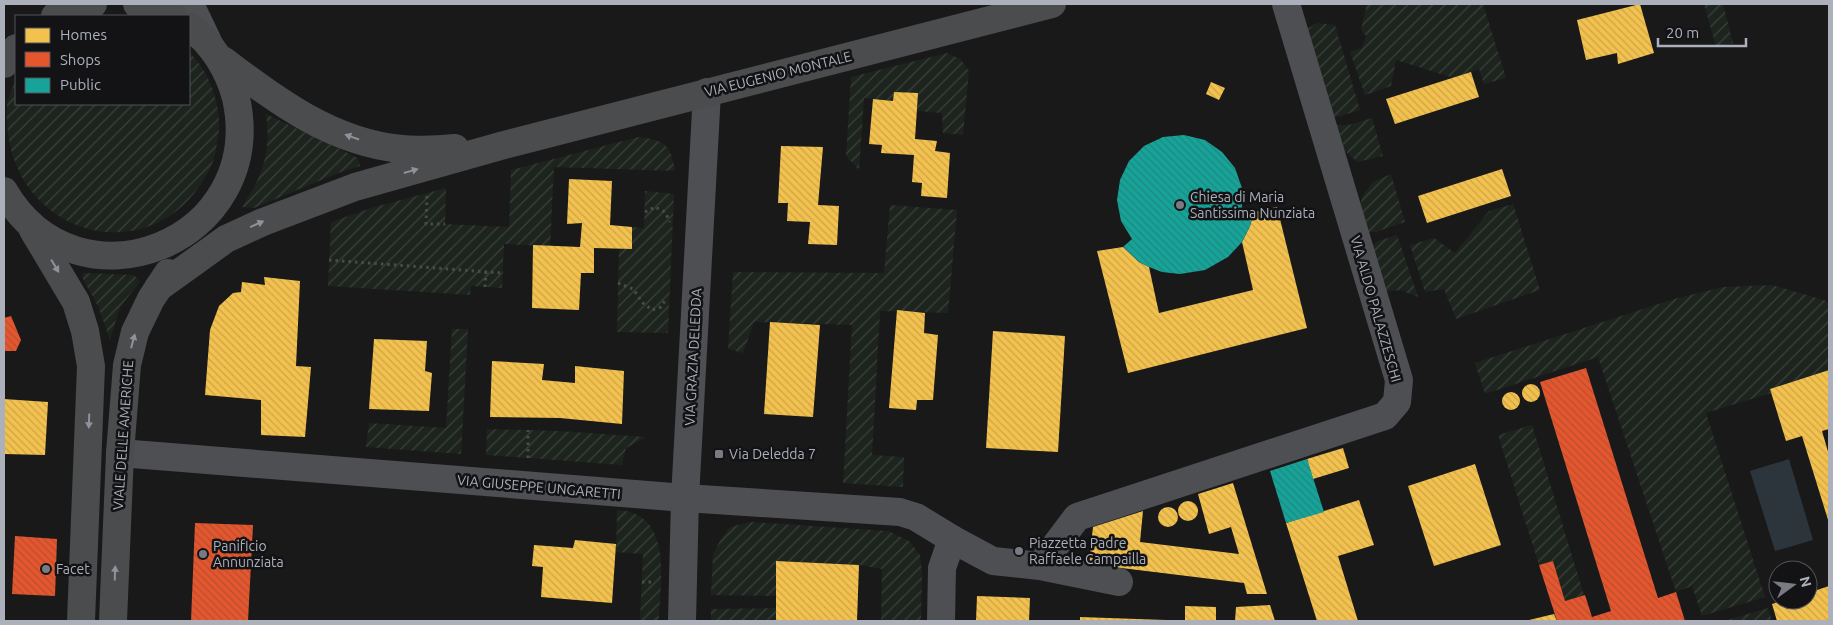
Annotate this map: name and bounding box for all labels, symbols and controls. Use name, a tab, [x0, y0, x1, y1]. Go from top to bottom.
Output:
legend	[15, 15, 190, 105]
scale bar	[1658, 15, 1746, 47]
text: 20 m	[1666, 24, 1699, 41]
text: Homes	[60, 26, 107, 43]
street label: VIA EUGENIO MONTALE	[703, 48, 853, 100]
text: Shops	[60, 51, 101, 68]
text: Public	[60, 76, 101, 93]
one-way arrow	[345, 133, 360, 140]
one-way arrow	[403, 167, 418, 175]
place label: Chiesa di Maria Santissima Nunziata	[1190, 189, 1315, 221]
marker: Chiesa di Maria Santissima Nunziata	[1174, 199, 1186, 211]
one-way arrow	[250, 220, 264, 228]
street label: VIA ALDO PALAZZESCHI	[1347, 234, 1405, 384]
one-way arrow	[50, 260, 59, 273]
street label: VIA GRAZIA DELEDDA	[681, 288, 705, 426]
one-way arrow	[129, 334, 137, 349]
street label: VIALE DELLE AMERICHE	[110, 359, 136, 511]
one-way arrow	[84, 413, 92, 429]
place label: Via Deledda 7	[729, 446, 816, 462]
marker: Via Deledda 7	[713, 448, 725, 460]
street label: VIA GIUSEPPE UNGARETTI	[456, 472, 622, 502]
place label: Piazzetta Padre Raffaele Campailla	[1029, 535, 1146, 567]
place label: Panificio Annunziata	[213, 538, 284, 570]
marker: Piazzetta Padre Raffaele Campailla	[1013, 545, 1025, 557]
marker: Panificio Annunziata	[197, 548, 209, 560]
north arrow	[1768, 560, 1818, 610]
place label: Facet	[56, 561, 90, 577]
marker: Facet	[40, 563, 52, 575]
one-way arrow	[112, 564, 120, 580]
text: N	[1796, 575, 1815, 589]

